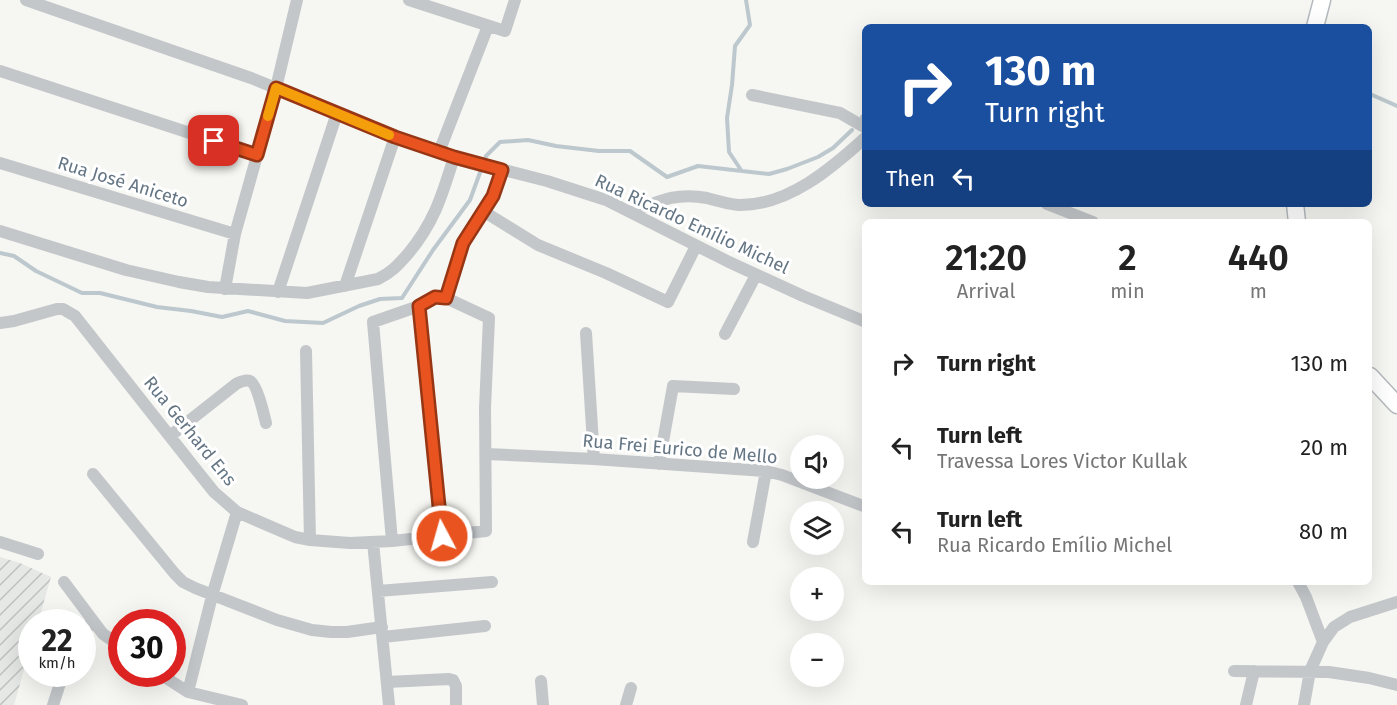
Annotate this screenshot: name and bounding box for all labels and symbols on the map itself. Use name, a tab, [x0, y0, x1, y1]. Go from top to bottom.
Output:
pin	[188, 115, 239, 166]
street label: Rua José Aniceto	[55, 152, 191, 212]
street label: Rua Ricardo Emílio Michel	[591, 169, 793, 279]
street label: Rua Gerhard Ens	[139, 372, 241, 490]
street label: Rua Frei Eurico de Mello	[582, 430, 778, 468]
position arrow	[410, 504, 474, 568]
speed limit sign: 30	[108, 609, 186, 687]

